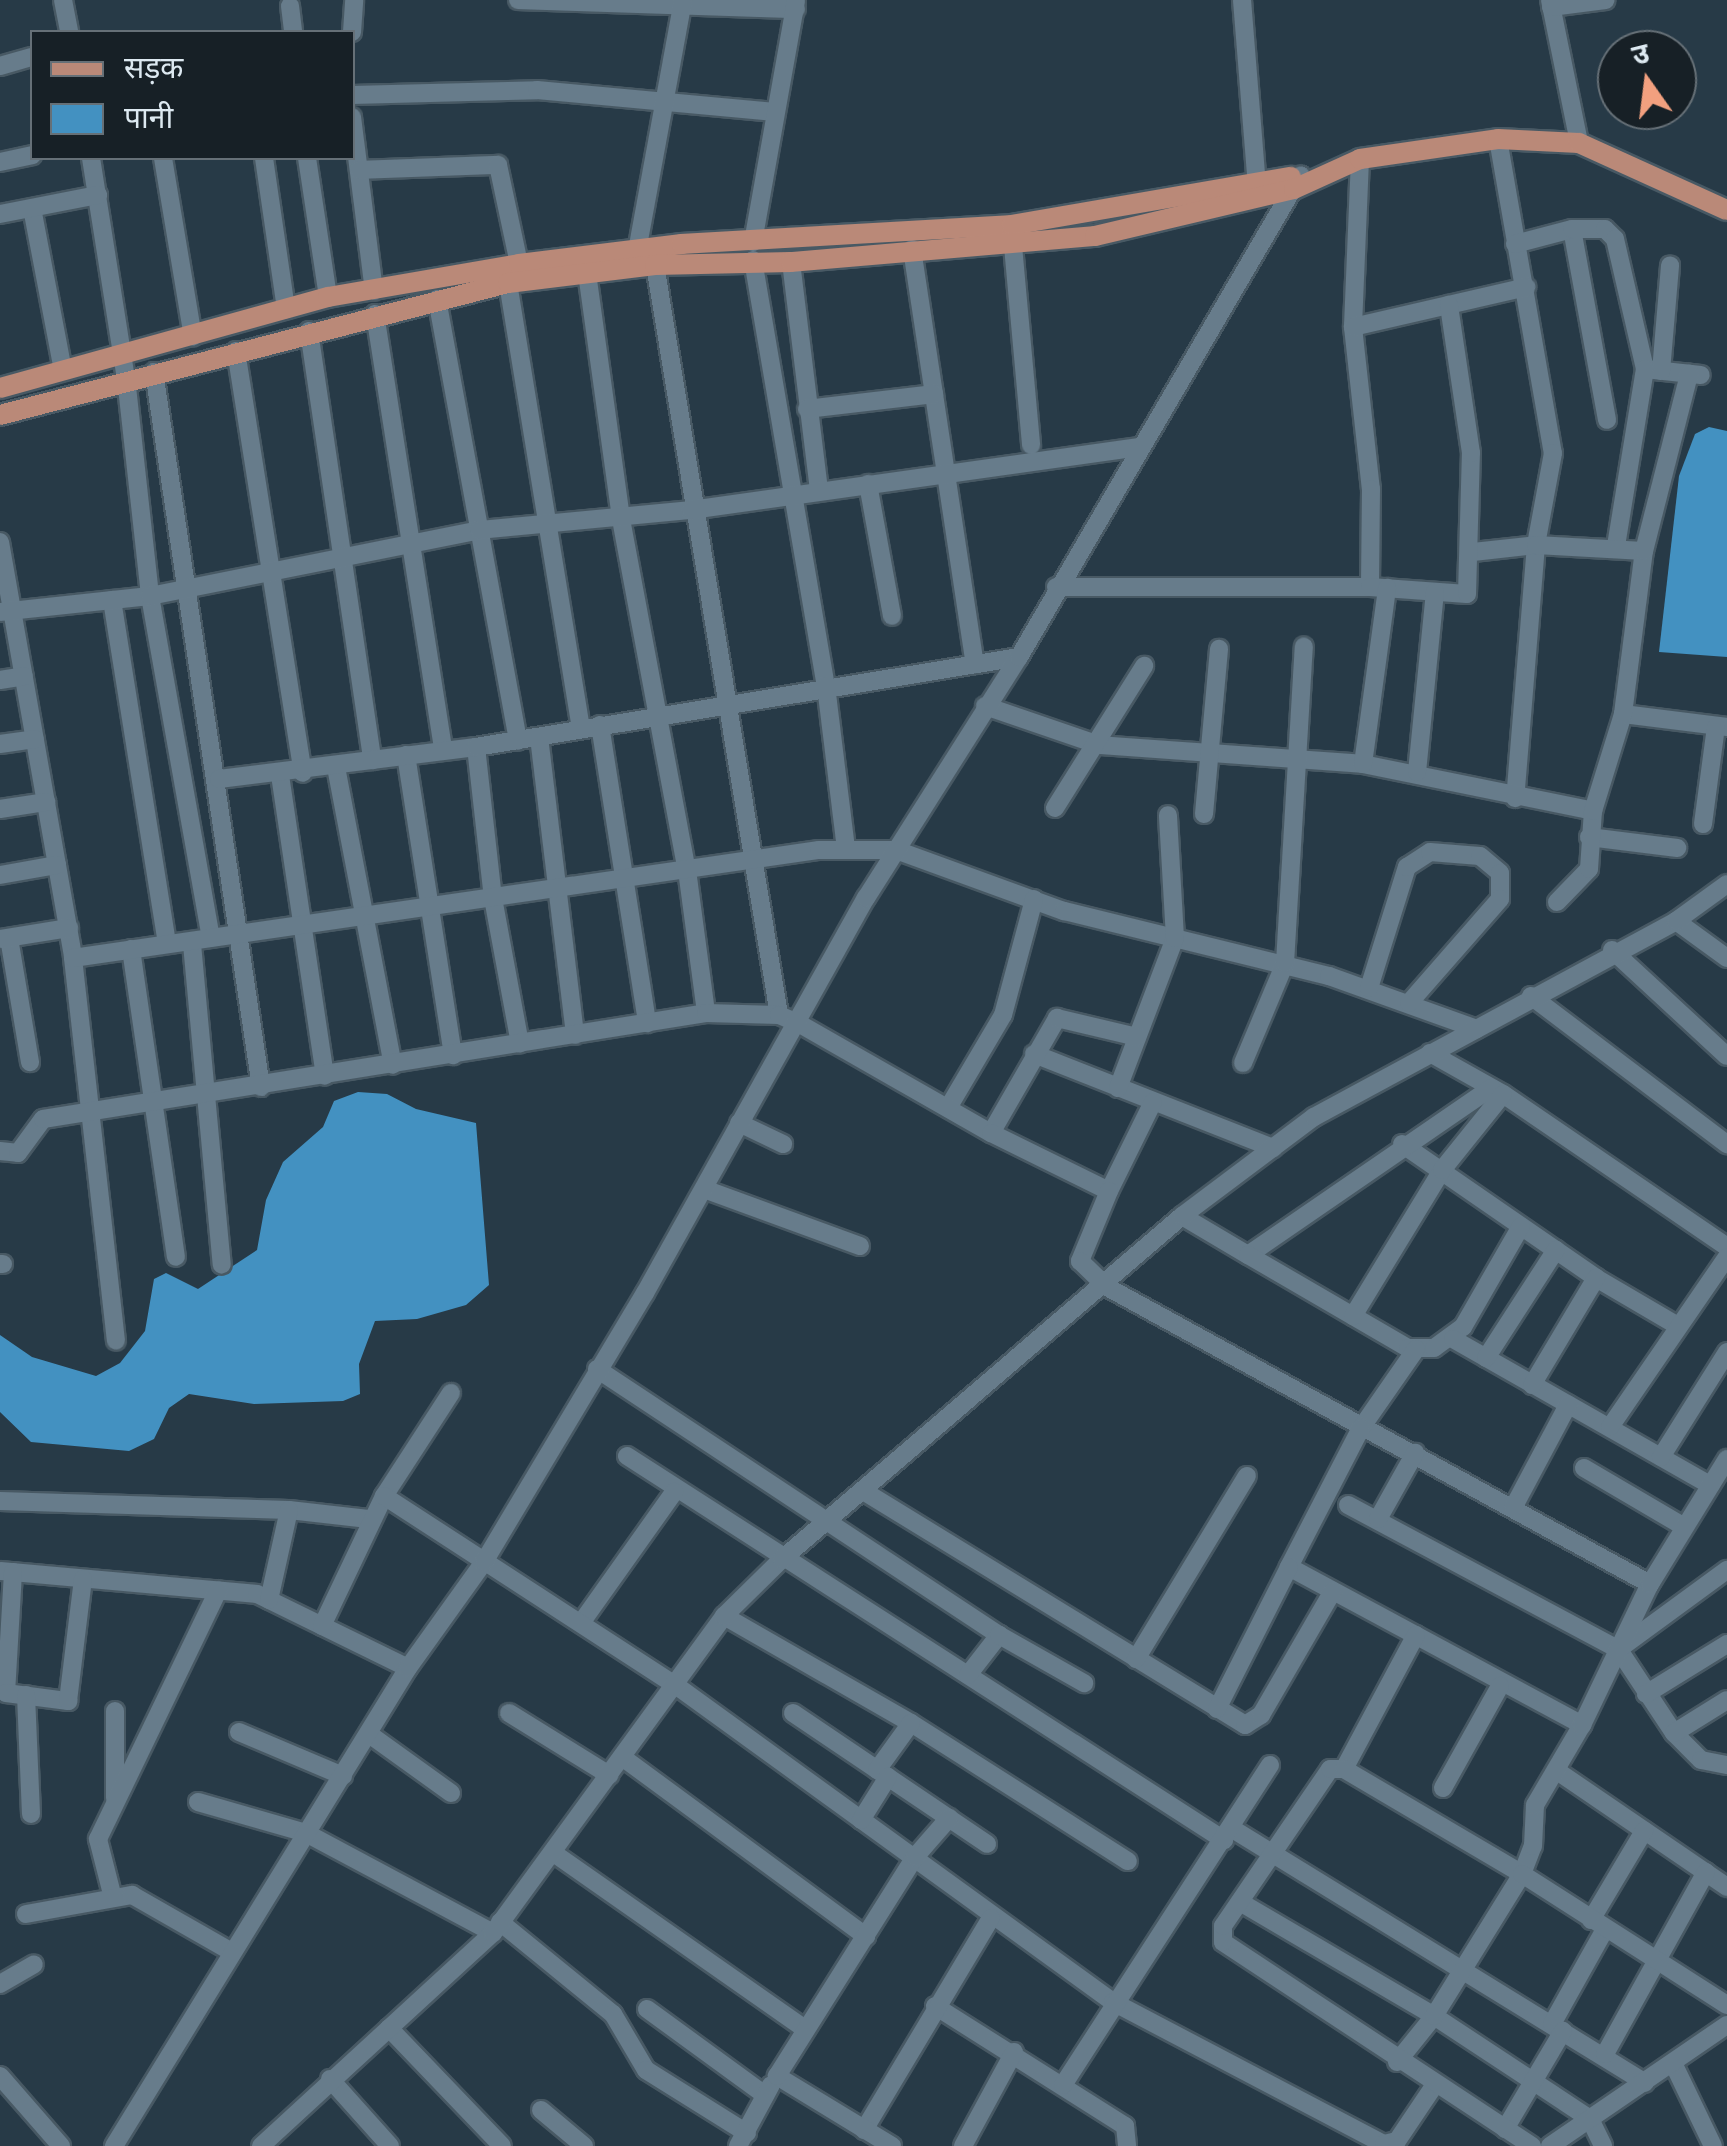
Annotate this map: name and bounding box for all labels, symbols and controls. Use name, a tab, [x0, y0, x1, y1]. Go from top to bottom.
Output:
legend	[30, 30, 355, 160]
north arrow	[1597, 30, 1697, 130]
text: उ	[1628, 34, 1652, 71]
text: सड़क	[124, 48, 183, 84]
text: पानी	[124, 98, 173, 134]

